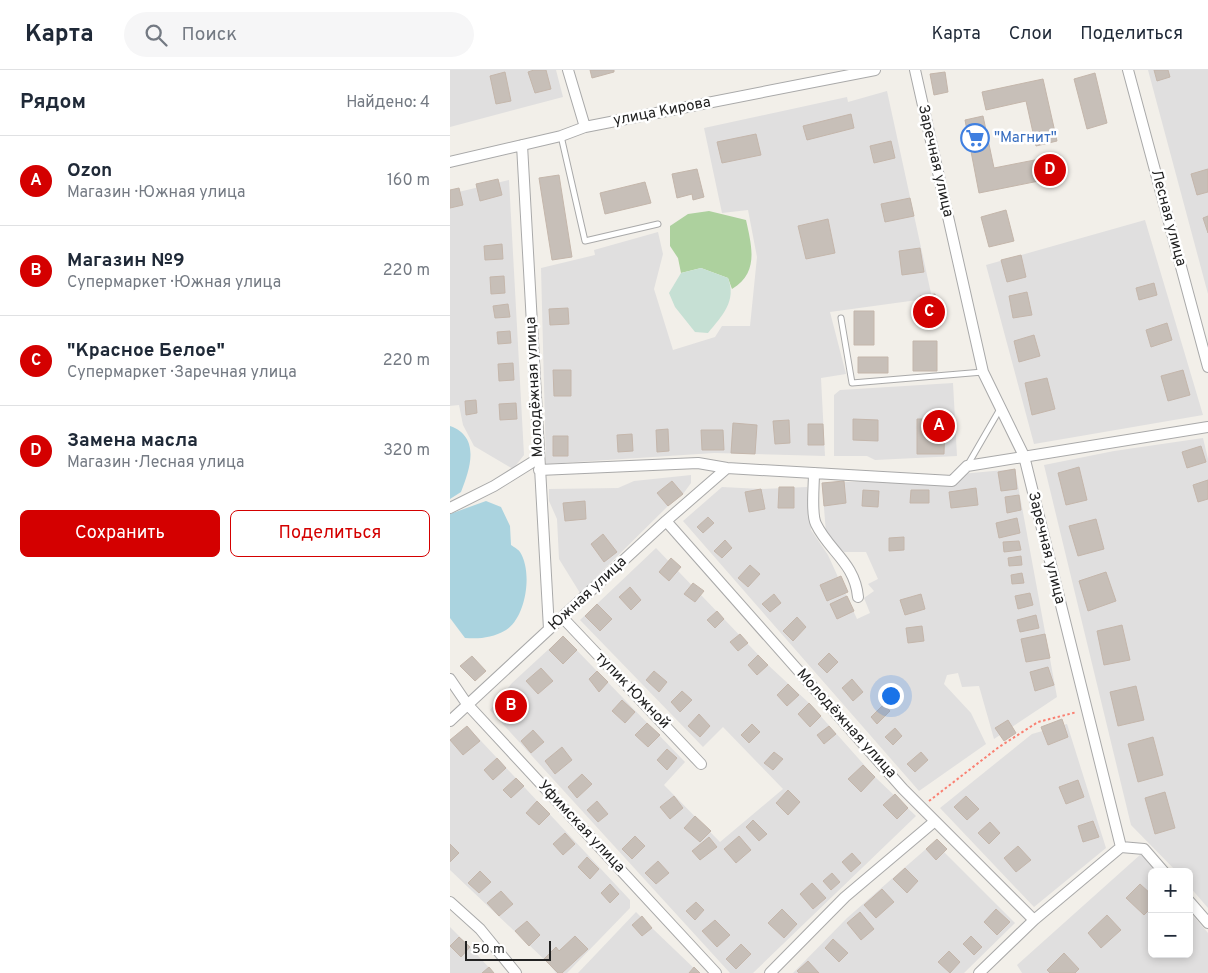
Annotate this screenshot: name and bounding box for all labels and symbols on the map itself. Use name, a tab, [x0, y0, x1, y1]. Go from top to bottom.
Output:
street label: улица Кирова	[612, 93, 712, 131]
street label: Заречная улица	[913, 103, 957, 219]
supermarket icon: "Магнит"	[960, 123, 990, 153]
place label: "Магнит"	[994, 129, 1057, 148]
pin: D	[1034, 151, 1066, 189]
street label: Лесная улица	[1146, 168, 1190, 268]
pin: C	[913, 293, 945, 331]
street label: Молодёжная улица	[522, 316, 548, 458]
pin: A	[923, 407, 955, 445]
street label: Заречная улица	[1023, 490, 1069, 606]
street label: Южная улица	[545, 553, 631, 635]
street label: тупик Южной	[591, 649, 673, 733]
street label: Молодёжная улица	[792, 665, 900, 783]
your location	[878, 683, 904, 709]
pin: B	[495, 687, 527, 725]
street label: Уфимская улица	[533, 777, 629, 877]
scale bar	[465, 938, 551, 961]

